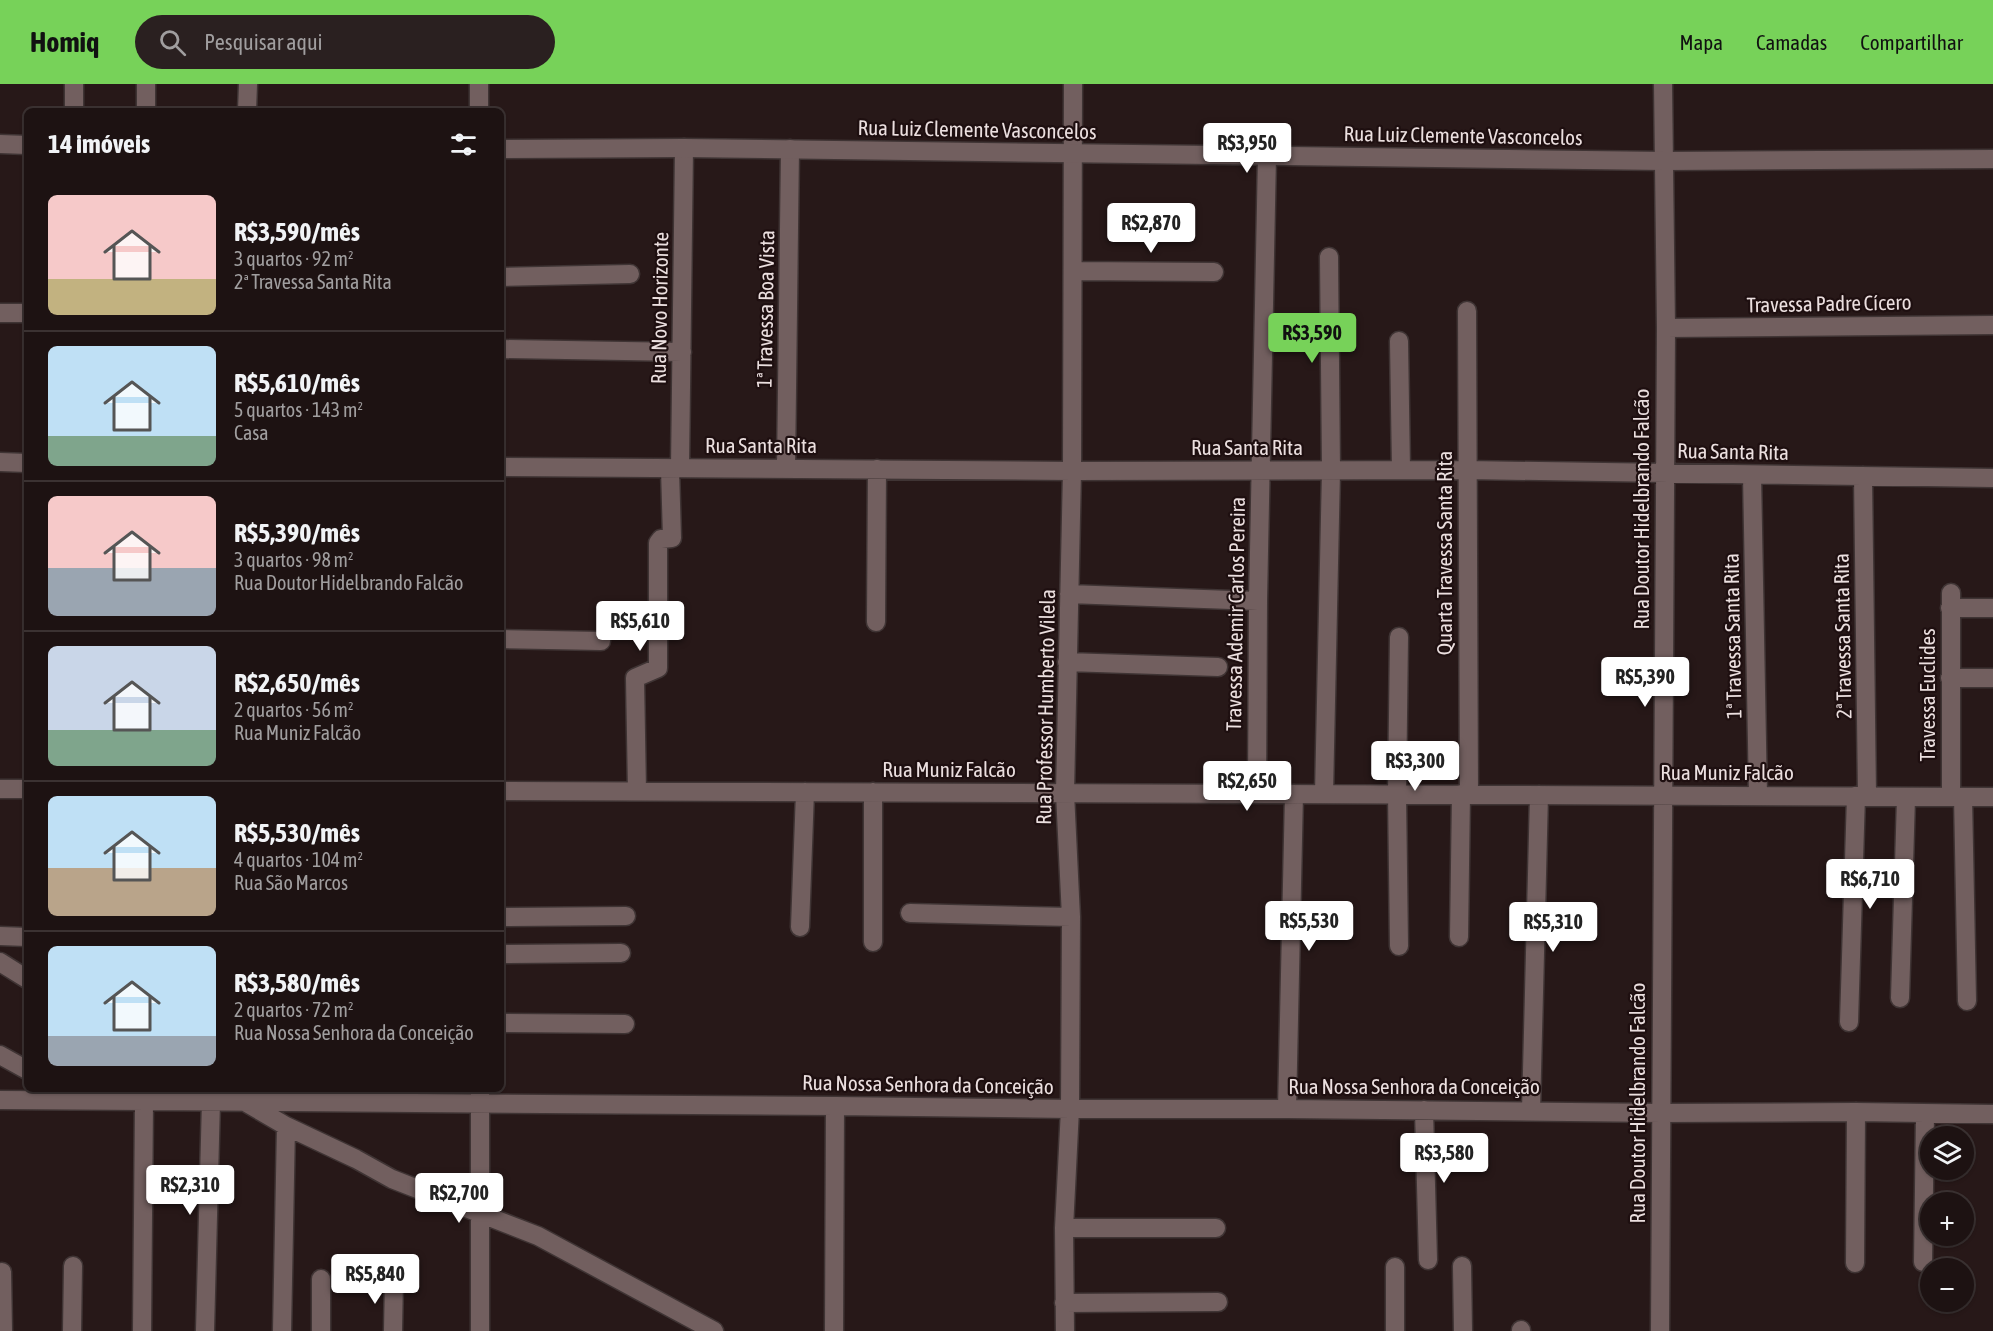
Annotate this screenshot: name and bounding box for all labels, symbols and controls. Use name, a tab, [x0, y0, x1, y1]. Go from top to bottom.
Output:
search box	[135, 15, 555, 69]
text: Homiq	[30, 26, 99, 58]
icon: search	[156, 26, 189, 59]
text: Pesquisar aqui	[204, 29, 323, 55]
text: Mapa	[1679, 30, 1723, 54]
text: Camadas	[1756, 30, 1827, 54]
text: Compartilhar	[1860, 30, 1963, 54]
street label: Rua Luiz Clemente Vasconcelos	[857, 115, 1097, 143]
street label: Rua Luiz Clemente Vasconcelos	[1343, 121, 1583, 149]
pin: R$3,950	[1192, 123, 1302, 174]
icon: filters	[447, 128, 480, 161]
text: 14 imóveis	[48, 129, 150, 159]
text: R$3,950	[1217, 131, 1277, 154]
pin: R$2,870	[1096, 203, 1206, 254]
text: R$2,870	[1121, 211, 1181, 234]
text: R$3,590/mês	[234, 217, 360, 247]
icon: home	[96, 219, 168, 291]
street label: 1ª Travessa Boa Vista	[752, 230, 778, 388]
street label: Rua Novo Horizonte	[646, 232, 672, 384]
text: 3 quartos · 92 m²	[234, 247, 354, 270]
text: 2ª Travessa Santa Rita	[234, 270, 392, 293]
street label: Travessa Padre Cícero	[1746, 290, 1912, 316]
pin: R$3,590	[1257, 313, 1367, 364]
text: R$3,590	[1282, 321, 1342, 344]
text: R$5,610/mês	[234, 368, 360, 398]
icon: home	[96, 370, 168, 442]
street label: Rua Doutor Hidelbrando Falcão	[1629, 389, 1653, 629]
text: 5 quartos · 143 m²	[234, 398, 363, 421]
text: Casa	[234, 421, 269, 444]
street label: Rua Santa Rita	[705, 433, 817, 457]
street label: Rua Santa Rita	[1191, 435, 1303, 459]
street label: Rua Santa Rita	[1677, 438, 1789, 464]
street label: Quarta Travessa Santa Rita	[1432, 451, 1456, 655]
street label: Travessa Ademir Carlos Pereira	[1221, 497, 1249, 731]
text: R$5,390/mês	[234, 518, 360, 548]
icon: home	[96, 520, 168, 592]
text: 3 quartos · 98 m²	[234, 548, 354, 571]
street label: 1ª Travessa Santa Rita	[1719, 553, 1745, 719]
street label: 2ª Travessa Santa Rita	[1829, 553, 1855, 719]
text: Rua Doutor Hidelbrando Falcão	[234, 571, 463, 594]
street label: Rua Professor Humberto Vilela	[1031, 589, 1059, 825]
pin: R$5,610	[585, 601, 695, 652]
text: R$5,610	[610, 609, 670, 632]
street label: Travessa Euclides	[1915, 628, 1939, 762]
pin: R$5,390	[1590, 657, 1700, 708]
text: R$5,390	[1615, 665, 1675, 688]
text: R$2,650/mês	[234, 668, 360, 698]
icon: home	[96, 670, 168, 742]
text: 2 quartos · 56 m²	[234, 698, 354, 721]
text: Rua Muniz Falcão	[234, 721, 361, 744]
pin: R$3,300	[1360, 741, 1470, 792]
text: R$3,300	[1385, 749, 1445, 772]
street label: Rua Muniz Falcão	[882, 757, 1016, 781]
street label: Rua Muniz Falcão	[1660, 760, 1794, 784]
pin: R$2,650	[1192, 761, 1302, 812]
text: R$2,650	[1217, 769, 1277, 792]
text: R$5,530/mês	[234, 818, 360, 848]
icon: home	[96, 820, 168, 892]
text: 4 quartos · 104 m²	[234, 848, 363, 871]
pin: R$6,710	[1815, 859, 1925, 910]
text: R$6,710	[1840, 867, 1900, 890]
text: Rua São Marcos	[234, 871, 348, 894]
pin: R$5,530	[1254, 901, 1364, 952]
pin: R$5,310	[1498, 902, 1608, 953]
text: R$5,530	[1279, 909, 1339, 932]
text: R$5,310	[1523, 910, 1583, 933]
text: R$3,580/mês	[234, 968, 360, 998]
icon: home	[96, 970, 168, 1042]
street label: Rua Doutor Hidelbrando Falcão	[1625, 983, 1649, 1223]
text: 2 quartos · 72 m²	[234, 998, 354, 1021]
text: Rua Nossa Senhora da Conceição	[234, 1021, 474, 1044]
street label: Rua Nossa Senhora da Conceição	[802, 1070, 1054, 1098]
street label: Rua Nossa Senhora da Conceição	[1288, 1074, 1540, 1098]
map controls	[1920, 1126, 1974, 1312]
button: layers	[1920, 1126, 1974, 1180]
pin: R$3,580	[1389, 1133, 1499, 1184]
text: R$3,580	[1414, 1141, 1474, 1164]
pin: R$2,310	[135, 1165, 245, 1216]
text: R$2,310	[160, 1173, 220, 1196]
pin: R$2,700	[404, 1173, 514, 1224]
text: R$2,700	[429, 1181, 489, 1204]
button: +	[1920, 1192, 1974, 1246]
pin: R$5,840	[320, 1254, 430, 1305]
button: −	[1920, 1258, 1974, 1312]
text: R$5,840	[345, 1262, 405, 1285]

